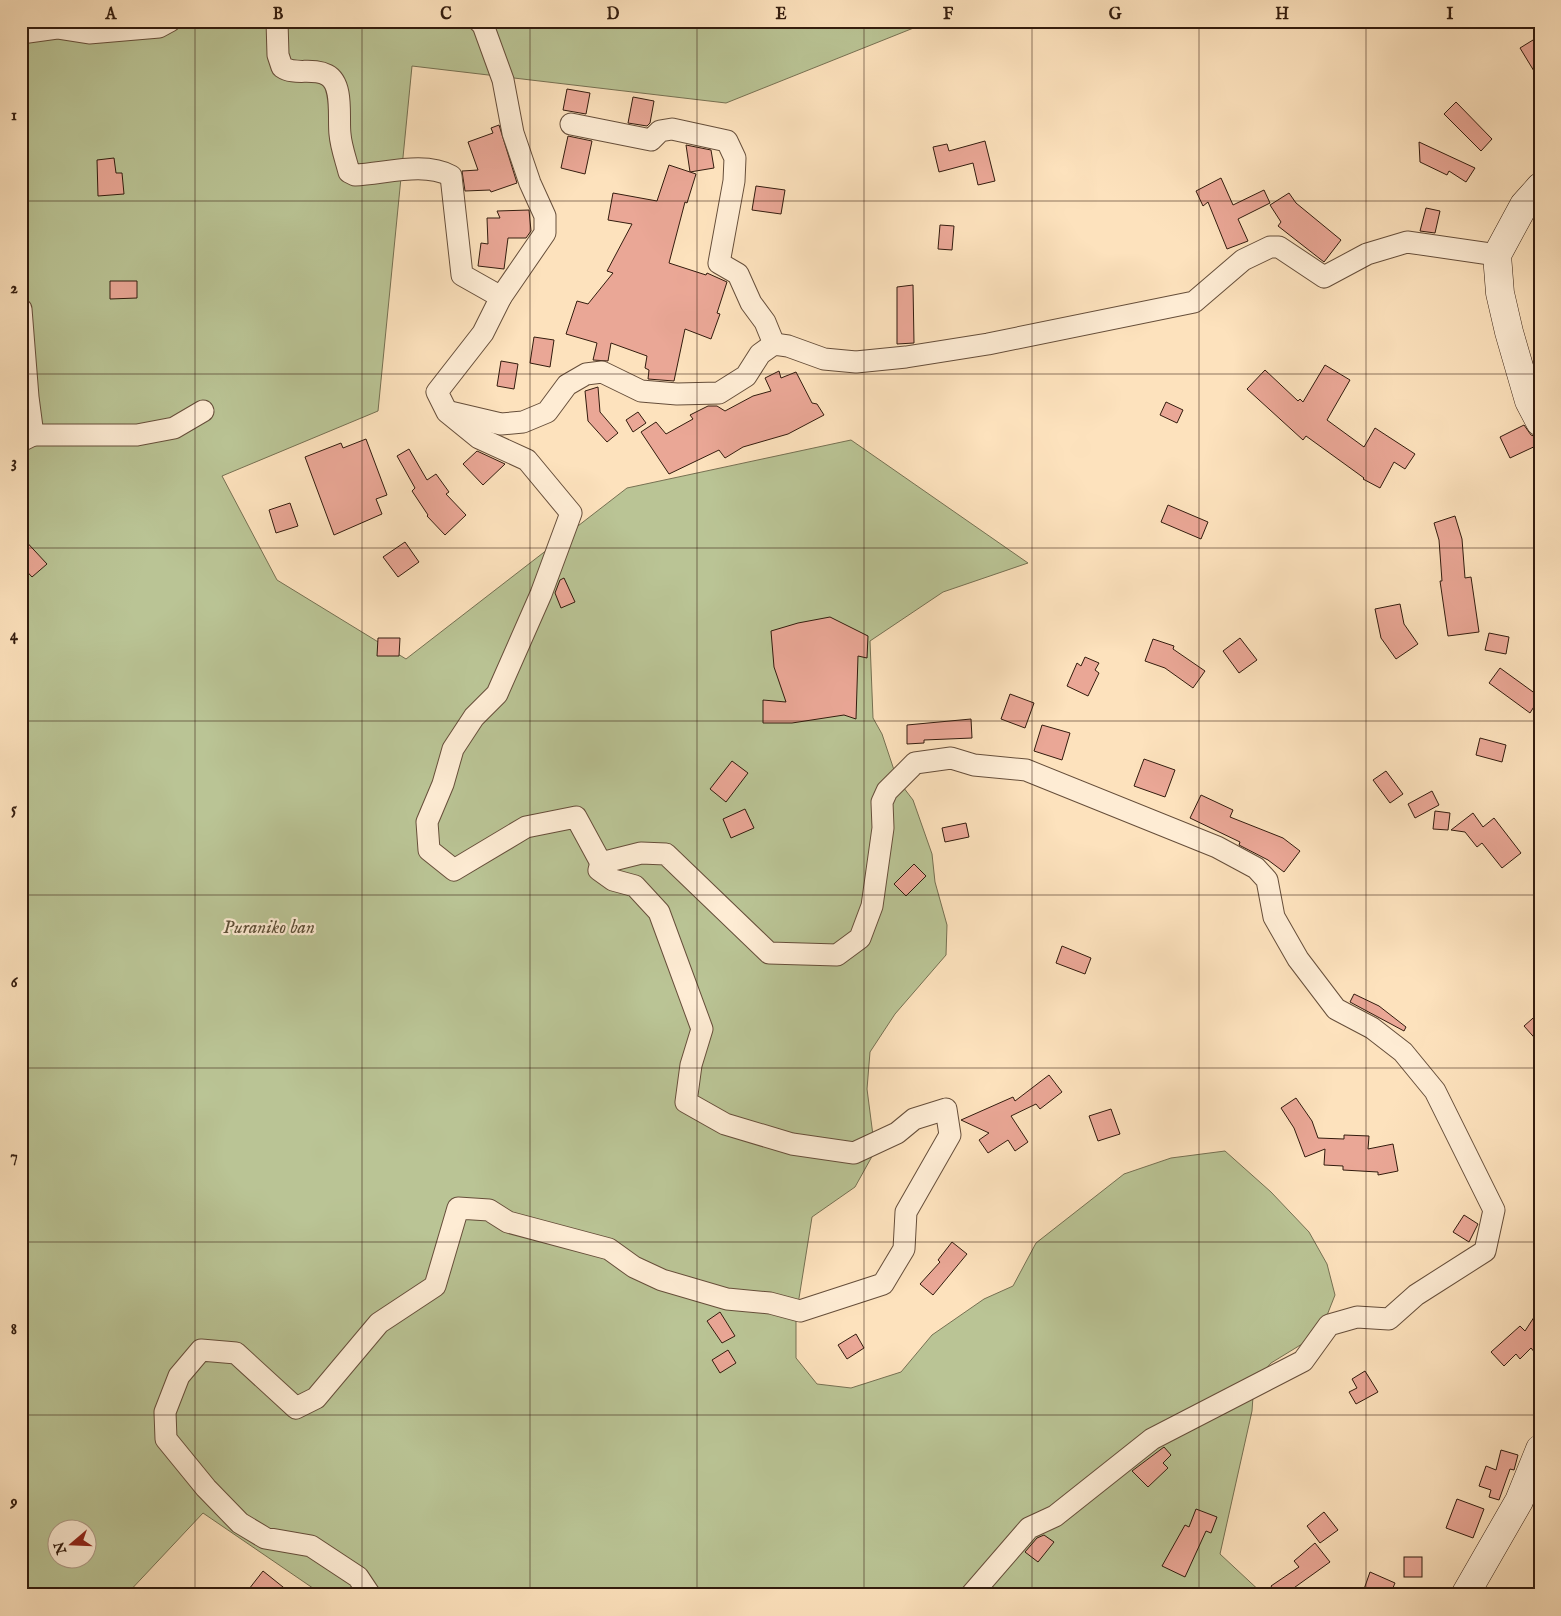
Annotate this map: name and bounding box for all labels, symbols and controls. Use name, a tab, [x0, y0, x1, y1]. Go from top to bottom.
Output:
text: A	[105, 5, 118, 25]
text: B	[273, 5, 284, 25]
text: C	[440, 5, 452, 25]
text: D	[607, 5, 620, 25]
text: E	[775, 5, 787, 25]
text: F	[943, 5, 954, 25]
text: G	[1109, 5, 1122, 25]
text: H	[1275, 5, 1289, 25]
text: I	[1447, 5, 1454, 25]
text: 1	[11, 106, 17, 126]
text: 2	[10, 279, 18, 299]
text: 3	[11, 453, 17, 473]
text: 4	[10, 626, 19, 646]
text: 5	[11, 800, 17, 820]
park label: Puraniko ban	[223, 916, 315, 940]
text: 6	[11, 973, 19, 993]
text: 7	[10, 1147, 18, 1167]
text: 8	[11, 1320, 17, 1340]
text: 9	[10, 1493, 18, 1513]
north arrow	[48, 1518, 98, 1568]
text: N	[50, 1539, 71, 1558]

